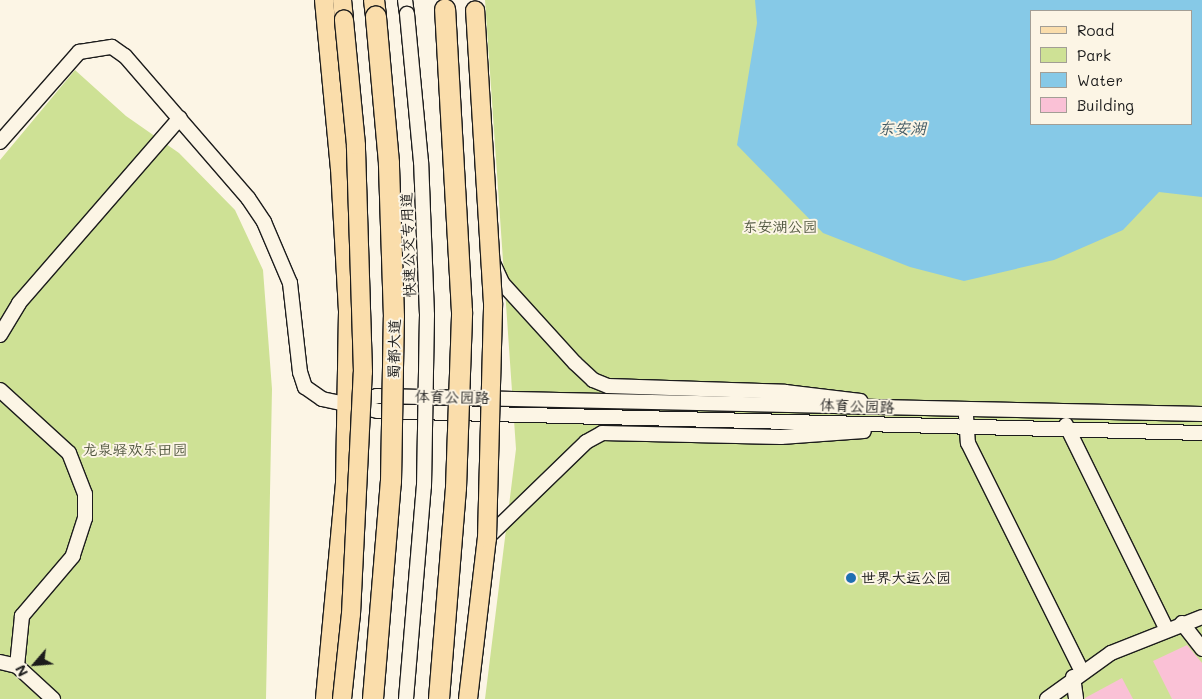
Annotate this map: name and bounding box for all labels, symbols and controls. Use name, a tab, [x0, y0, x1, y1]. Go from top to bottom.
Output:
legend	[1030, 10, 1192, 125]
text: Road	[1077, 20, 1114, 40]
text: Park	[1077, 45, 1111, 65]
text: Water	[1077, 70, 1123, 90]
text: Building	[1077, 95, 1134, 115]
water label: 东安湖	[878, 118, 926, 138]
street label: 快速公交专用道	[397, 192, 419, 298]
park label: 东安湖公园	[743, 218, 817, 236]
street label: 蜀都大道	[384, 319, 404, 379]
street label: 体育公园路	[414, 387, 490, 407]
street label: 体育公园路	[819, 396, 895, 416]
park label: 龙泉驿欢乐田园	[83, 441, 187, 459]
place label: 世界大运公园	[861, 569, 951, 587]
marker: 世界大运公园	[845, 572, 857, 584]
north arrow	[10, 639, 60, 689]
text: N	[10, 662, 32, 680]

